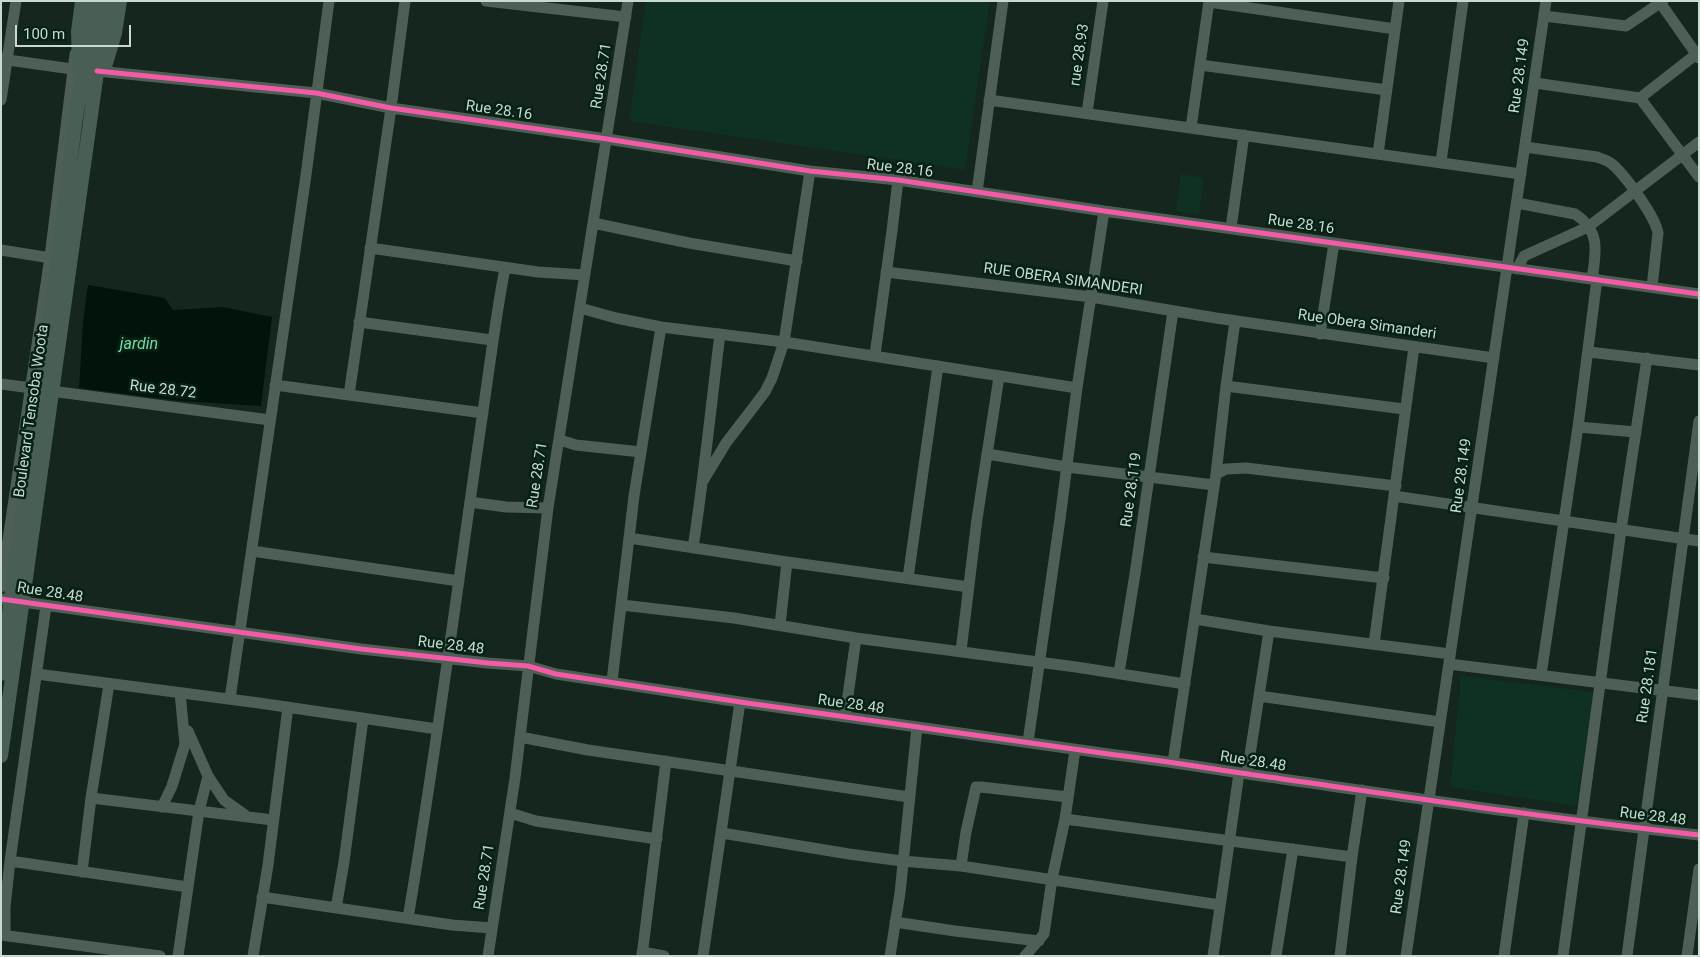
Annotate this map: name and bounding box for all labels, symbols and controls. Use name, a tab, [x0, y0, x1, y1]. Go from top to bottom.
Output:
scale bar	[18, 15, 134, 47]
street label: rue 28.93	[1067, 23, 1093, 87]
text: 100 m	[23, 25, 65, 43]
street label: Rue 28.149	[1506, 37, 1534, 115]
street label: Rue 28.71	[588, 42, 616, 110]
street label: Rue 28.16	[465, 97, 533, 125]
street label: Rue 28.16	[866, 156, 934, 182]
street label: Rue 28.16	[1267, 211, 1335, 239]
street label: RUE OBERA SIMANDERI	[982, 260, 1144, 300]
street label: Rue Obera Simanderi	[1297, 306, 1437, 344]
street label: Boulevard Tensoba Woota	[11, 323, 53, 499]
water label: jardin	[120, 335, 158, 355]
street label: Rue 28.72	[129, 377, 197, 403]
street label: Rue 28.149	[1448, 437, 1476, 515]
street label: Rue 28.71	[524, 441, 552, 509]
street label: Rue 28.119	[1118, 451, 1146, 529]
street label: Rue 28.48	[16, 579, 84, 607]
street label: Rue 28.48	[417, 633, 485, 659]
street label: Rue 28.181	[1634, 647, 1662, 725]
street label: Rue 28.48	[817, 691, 885, 719]
street label: Rue 28.48	[1219, 748, 1287, 776]
street label: Rue 28.48	[1619, 804, 1687, 830]
street label: Rue 28.149	[1388, 838, 1416, 916]
street label: Rue 28.71	[471, 843, 499, 911]

